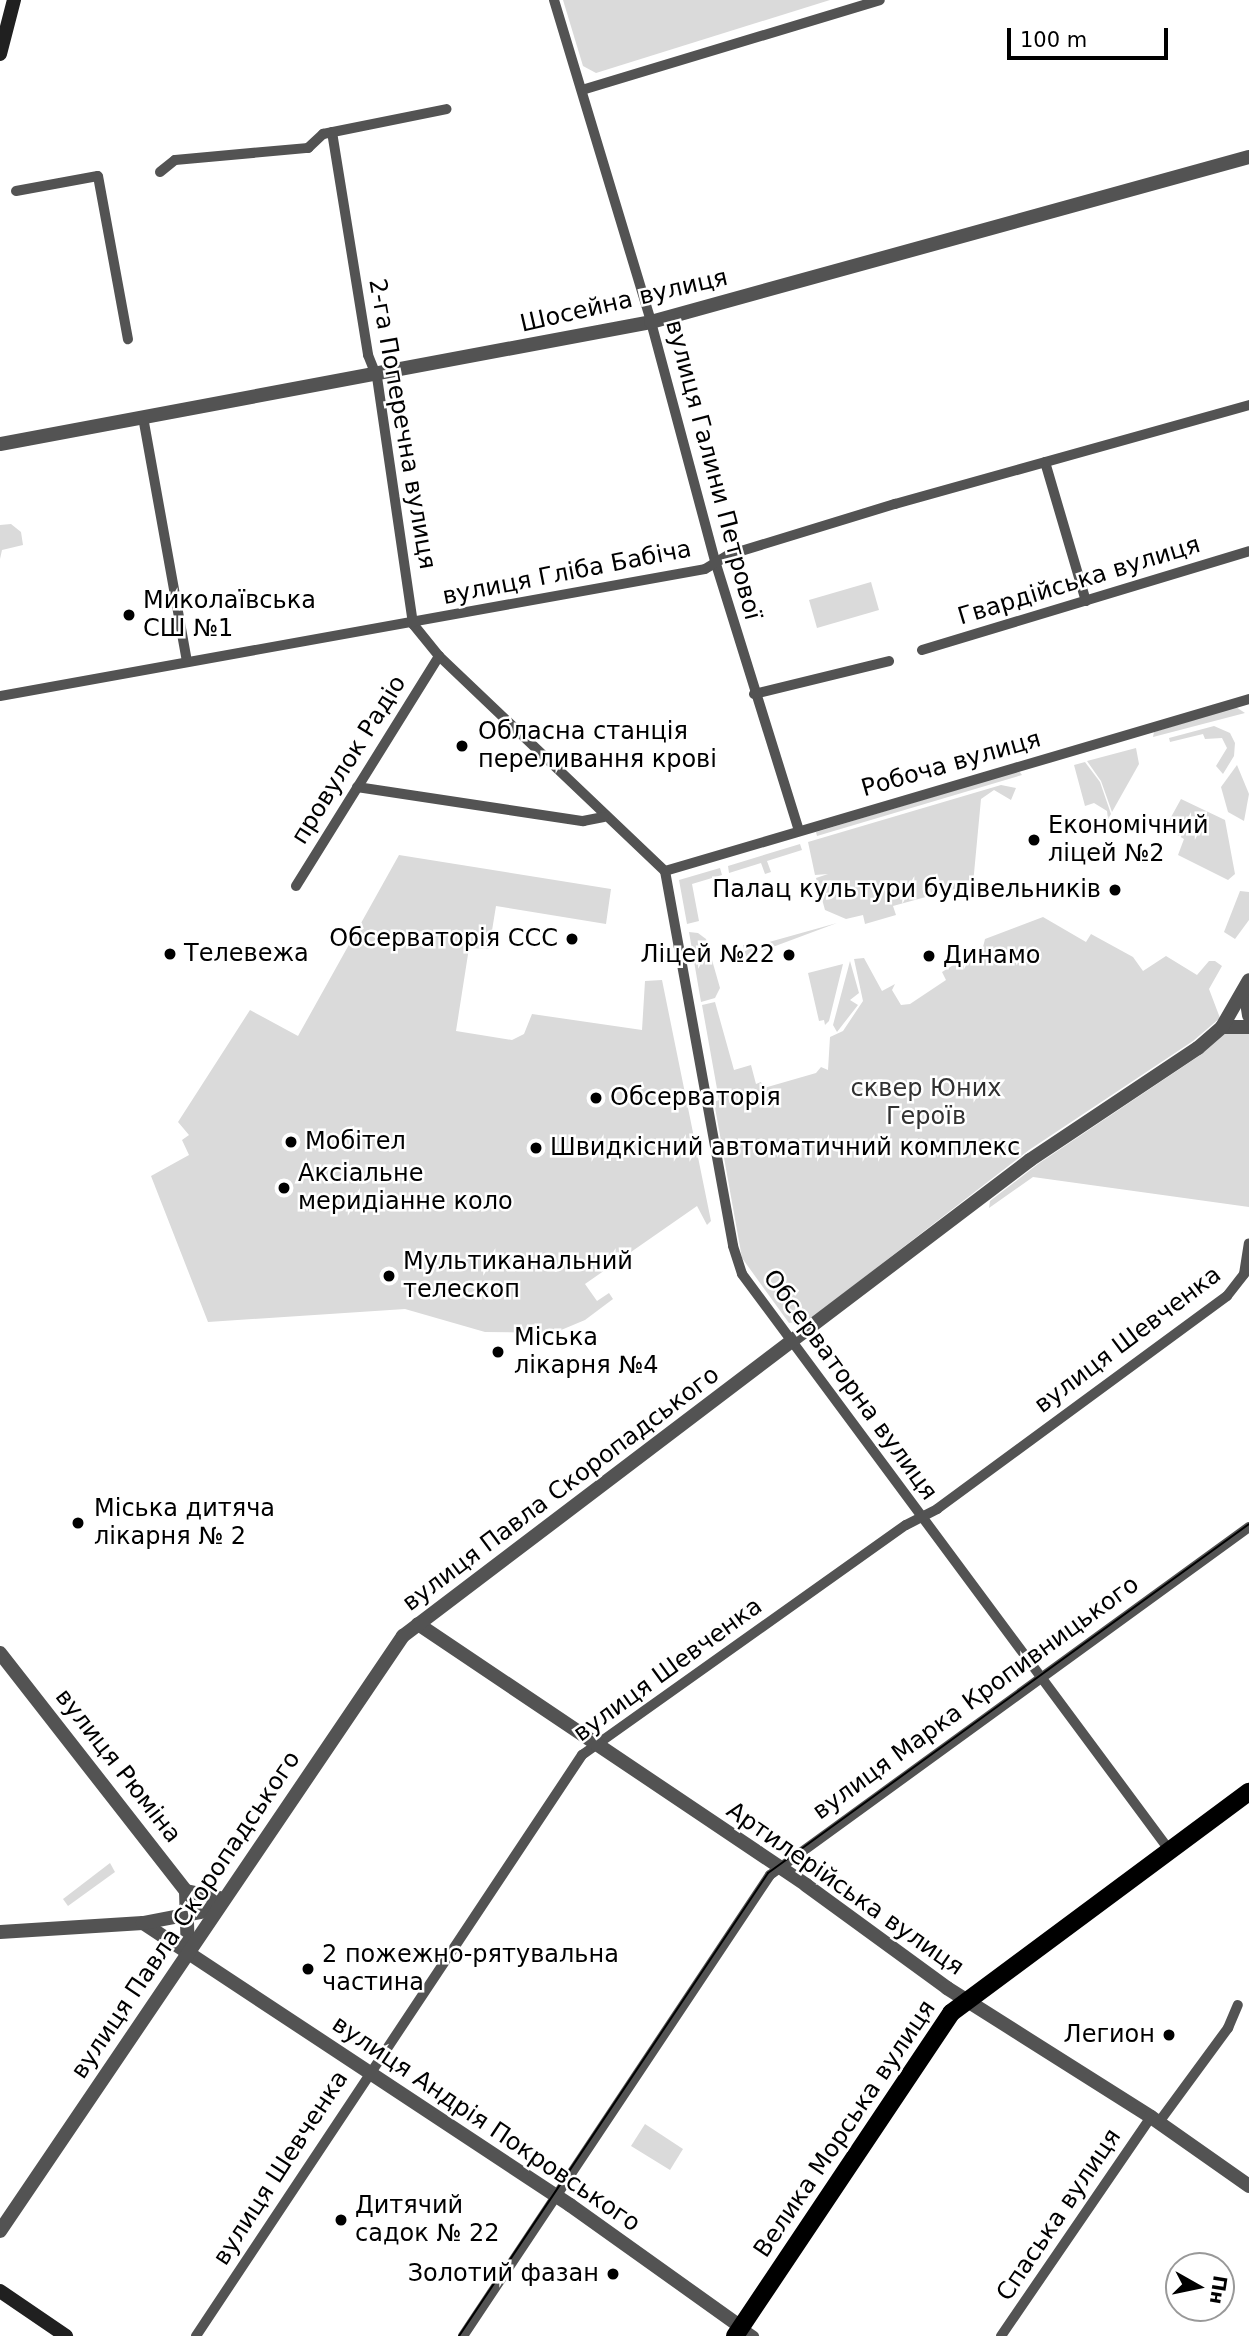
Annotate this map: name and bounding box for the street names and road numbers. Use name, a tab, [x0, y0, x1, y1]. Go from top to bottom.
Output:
street label: Шосейна вулиця	[517, 263, 731, 339]
street label: 2-га Поперечна вулиця	[362, 277, 442, 571]
street label: вулиця Галини Петрової	[659, 317, 767, 623]
street label: Гвардійська вулиця	[954, 530, 1204, 632]
street label: вулиця Гліба Бабіча	[440, 535, 694, 611]
street label: провулок Радіо	[286, 670, 412, 850]
street label: Робоча вулиця	[858, 725, 1044, 803]
street label: вулиця Шевченка	[1029, 1260, 1227, 1420]
street label: Обсерваторна вулиця	[757, 1264, 943, 1506]
street label: вулиця Павла Скоропадського	[397, 1360, 725, 1618]
street label: вулиця Марка Кропивницького	[807, 1570, 1145, 1826]
street label: вулиця Шевченка	[568, 1592, 768, 1748]
street label: вулиця Рюміна	[49, 1683, 187, 1849]
street label: вулиця Павла Скоропадського	[65, 1746, 307, 2084]
street label: Артилерійська вулиця	[721, 1796, 969, 1982]
street label: Велика Морська вулиця	[748, 1995, 942, 2263]
street label: вулиця Андрія Покровського	[326, 2010, 646, 2238]
street label: вулиця Шевченка	[207, 2065, 355, 2271]
street label: Спаська вулиця	[991, 2123, 1127, 2307]

